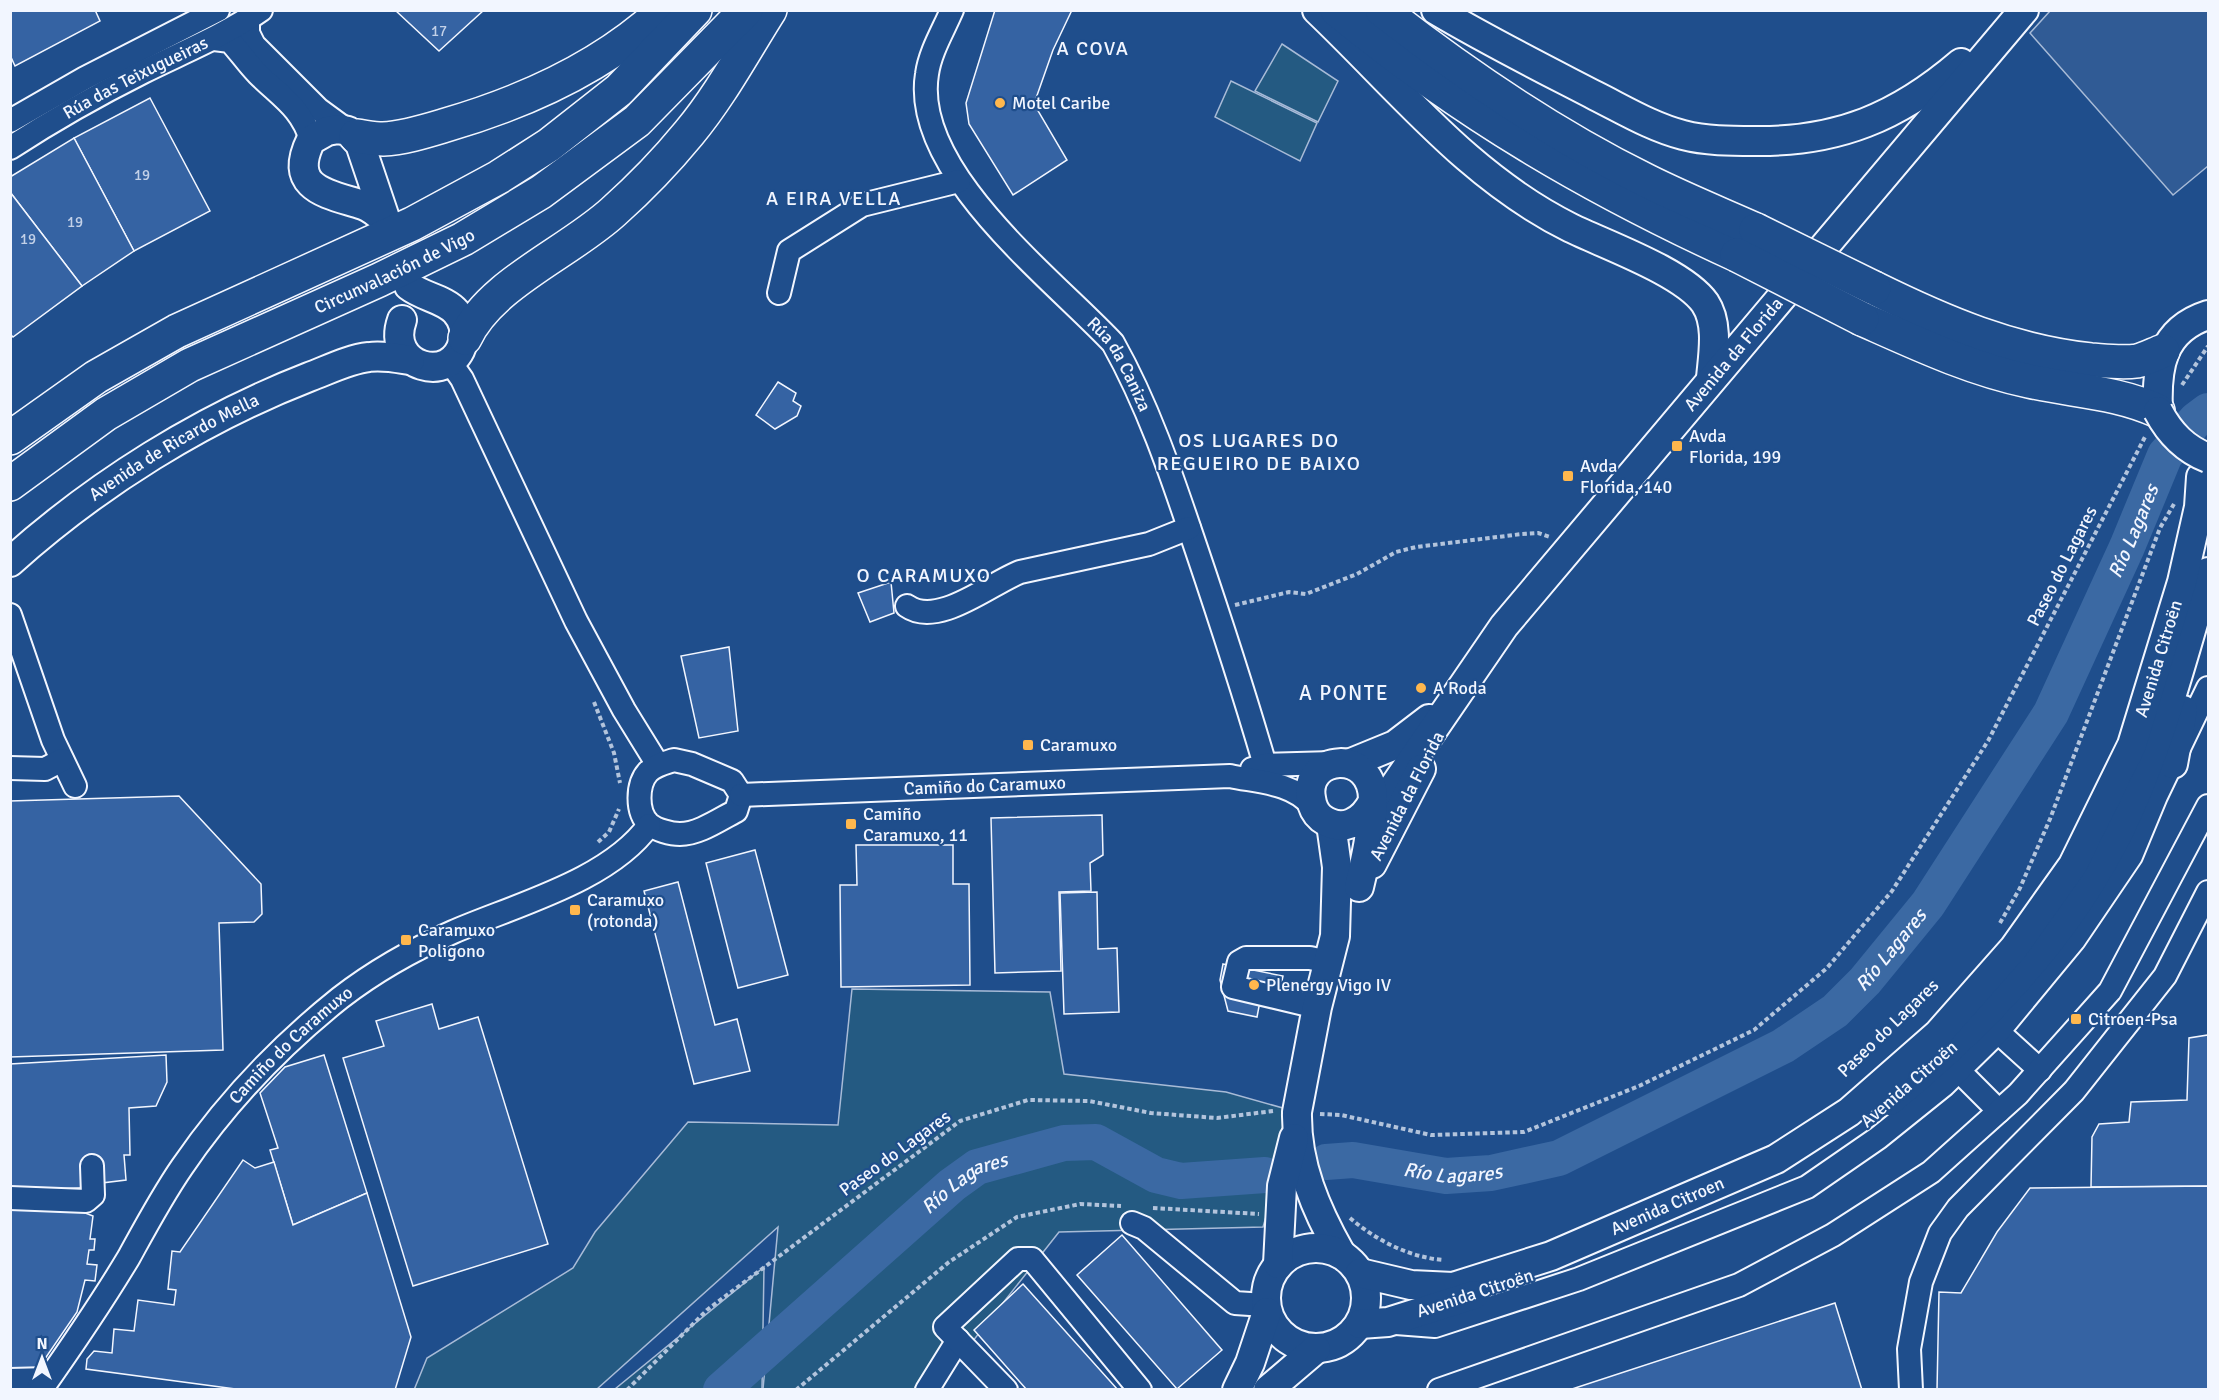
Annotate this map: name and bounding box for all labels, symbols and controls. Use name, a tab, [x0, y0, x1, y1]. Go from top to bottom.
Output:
house number: 17	[431, 22, 447, 40]
street label: Rúa das Teixugueiras	[59, 32, 212, 124]
district label: A COVA	[1056, 36, 1130, 61]
place label: Motel Caribe	[1012, 92, 1110, 114]
marker: Motel Caribe	[993, 96, 1007, 110]
house number: 19	[134, 166, 150, 184]
district label: A EIRA VELLA	[766, 186, 902, 211]
house number: 19	[67, 213, 83, 231]
street label: Circunvalación de Vigo	[311, 224, 479, 319]
house number: 19	[20, 230, 36, 248]
street label: Avenida da Florida	[1679, 293, 1788, 416]
street label: Rúa da Caniza	[1082, 312, 1156, 415]
street label: Avenida de Ricardo Mella	[85, 389, 262, 506]
place label: Avda Florida, 199	[1689, 425, 1781, 468]
district label: OS LUGARES DO REGUEIRO DE BAIXO	[1157, 428, 1361, 476]
marker: Avda Florida, 199	[1670, 439, 1684, 453]
place label: Avda Florida, 140	[1580, 455, 1672, 498]
marker: Avda Florida, 140	[1561, 469, 1575, 483]
water label: Río Lagares	[2102, 479, 2165, 582]
street label: Paseo do Lagares	[2022, 502, 2102, 630]
district label: O CARAMUXO	[857, 563, 991, 588]
street label: Avenida Citroën	[2130, 597, 2187, 720]
place label: A Roda	[1433, 677, 1487, 699]
district label: A PONTE	[1299, 680, 1389, 706]
marker: A Roda	[1414, 681, 1428, 695]
street label: Avenida da Florida	[1365, 728, 1449, 864]
place label: Caramuxo	[1040, 734, 1117, 756]
marker: Caramuxo	[1021, 738, 1035, 752]
street label: Camiño do Caramuxo	[903, 771, 1066, 800]
place label: Camiño Caramuxo, 11	[863, 803, 968, 846]
marker: Camiño Caramuxo, 11	[844, 817, 858, 831]
place label: Caramuxo (rotonda)	[587, 889, 664, 932]
water label: Río Lagares	[1850, 902, 1933, 996]
marker: Caramuxo (rotonda)	[568, 903, 582, 917]
place label: Caramuxo Poligono	[418, 919, 495, 962]
marker: Caramuxo Poligono	[399, 933, 413, 947]
place label: Plenergy Vigo IV	[1266, 974, 1392, 996]
street label: Paseo do Lagares	[1833, 974, 1943, 1082]
marker: Plenergy Vigo IV	[1247, 978, 1261, 992]
street label: Camiño do Caramuxo	[224, 981, 357, 1109]
place label: Citroen-Psa	[2088, 1008, 2178, 1030]
marker: Citroen-Psa	[2069, 1012, 2083, 1026]
street label: Avenida Citroën	[1856, 1036, 1962, 1132]
street label: Paseo do Lagares	[835, 1105, 955, 1201]
water label: Río Lagares	[916, 1146, 1012, 1219]
water label: Río Lagares	[1402, 1156, 1507, 1189]
street label: Avenida Citroen	[1607, 1172, 1728, 1240]
street label: Avenida Citroën	[1414, 1264, 1536, 1322]
north arrow	[12, 1328, 72, 1388]
text: N	[36, 1334, 48, 1354]

